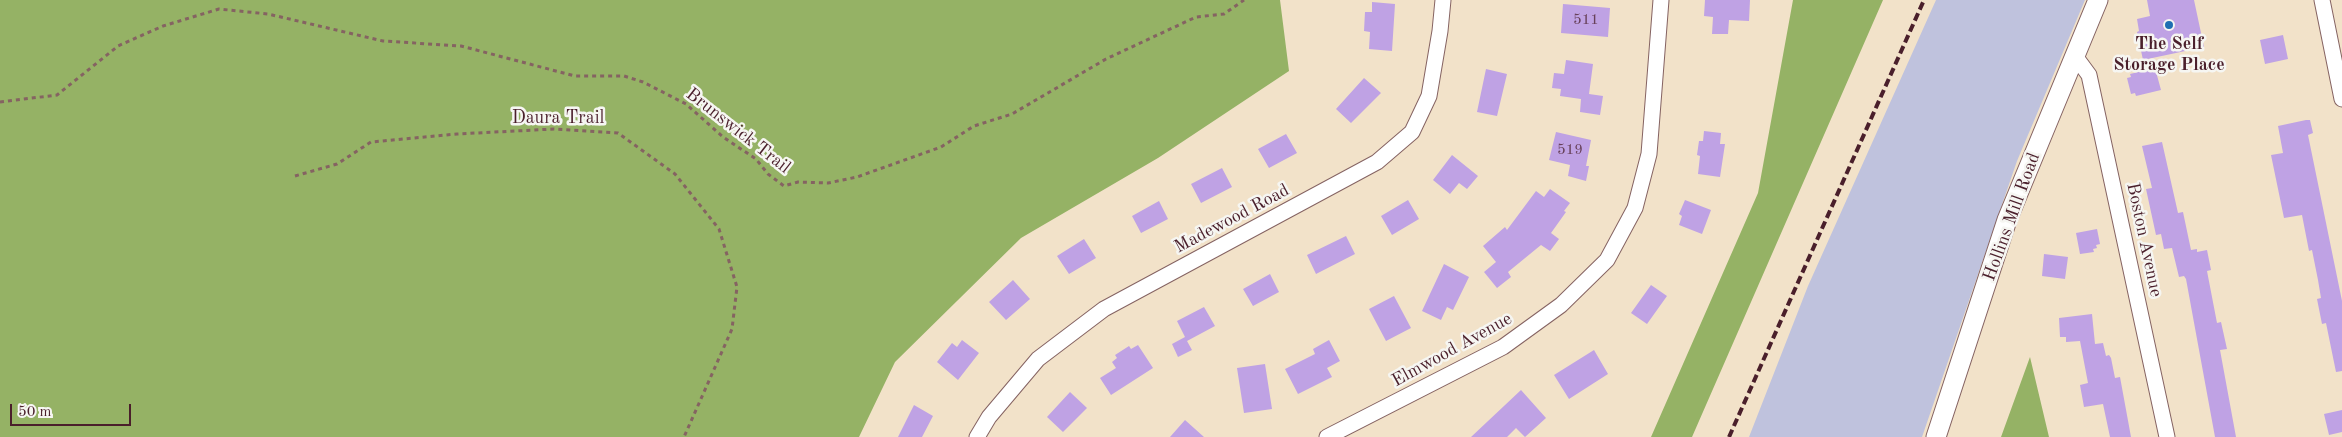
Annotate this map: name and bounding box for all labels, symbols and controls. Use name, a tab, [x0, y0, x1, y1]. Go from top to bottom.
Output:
house number: 511	[1573, 11, 1599, 29]
marker: The Self Storage Place	[2163, 19, 2175, 31]
place label: The Self Storage Place	[2113, 33, 2225, 76]
street label: Brunswick Trail	[681, 83, 795, 179]
street label: Daura Trail	[512, 107, 604, 129]
house number: 519	[1557, 141, 1583, 159]
street label: Hollins Mill Road	[1979, 150, 2045, 284]
street label: Madewood Road	[1171, 180, 1293, 258]
street label: Boston Avenue	[2121, 181, 2167, 299]
street label: Elmwood Avenue	[1388, 308, 1516, 392]
scale bar	[12, 394, 134, 426]
text: 50 m	[18, 405, 52, 420]

